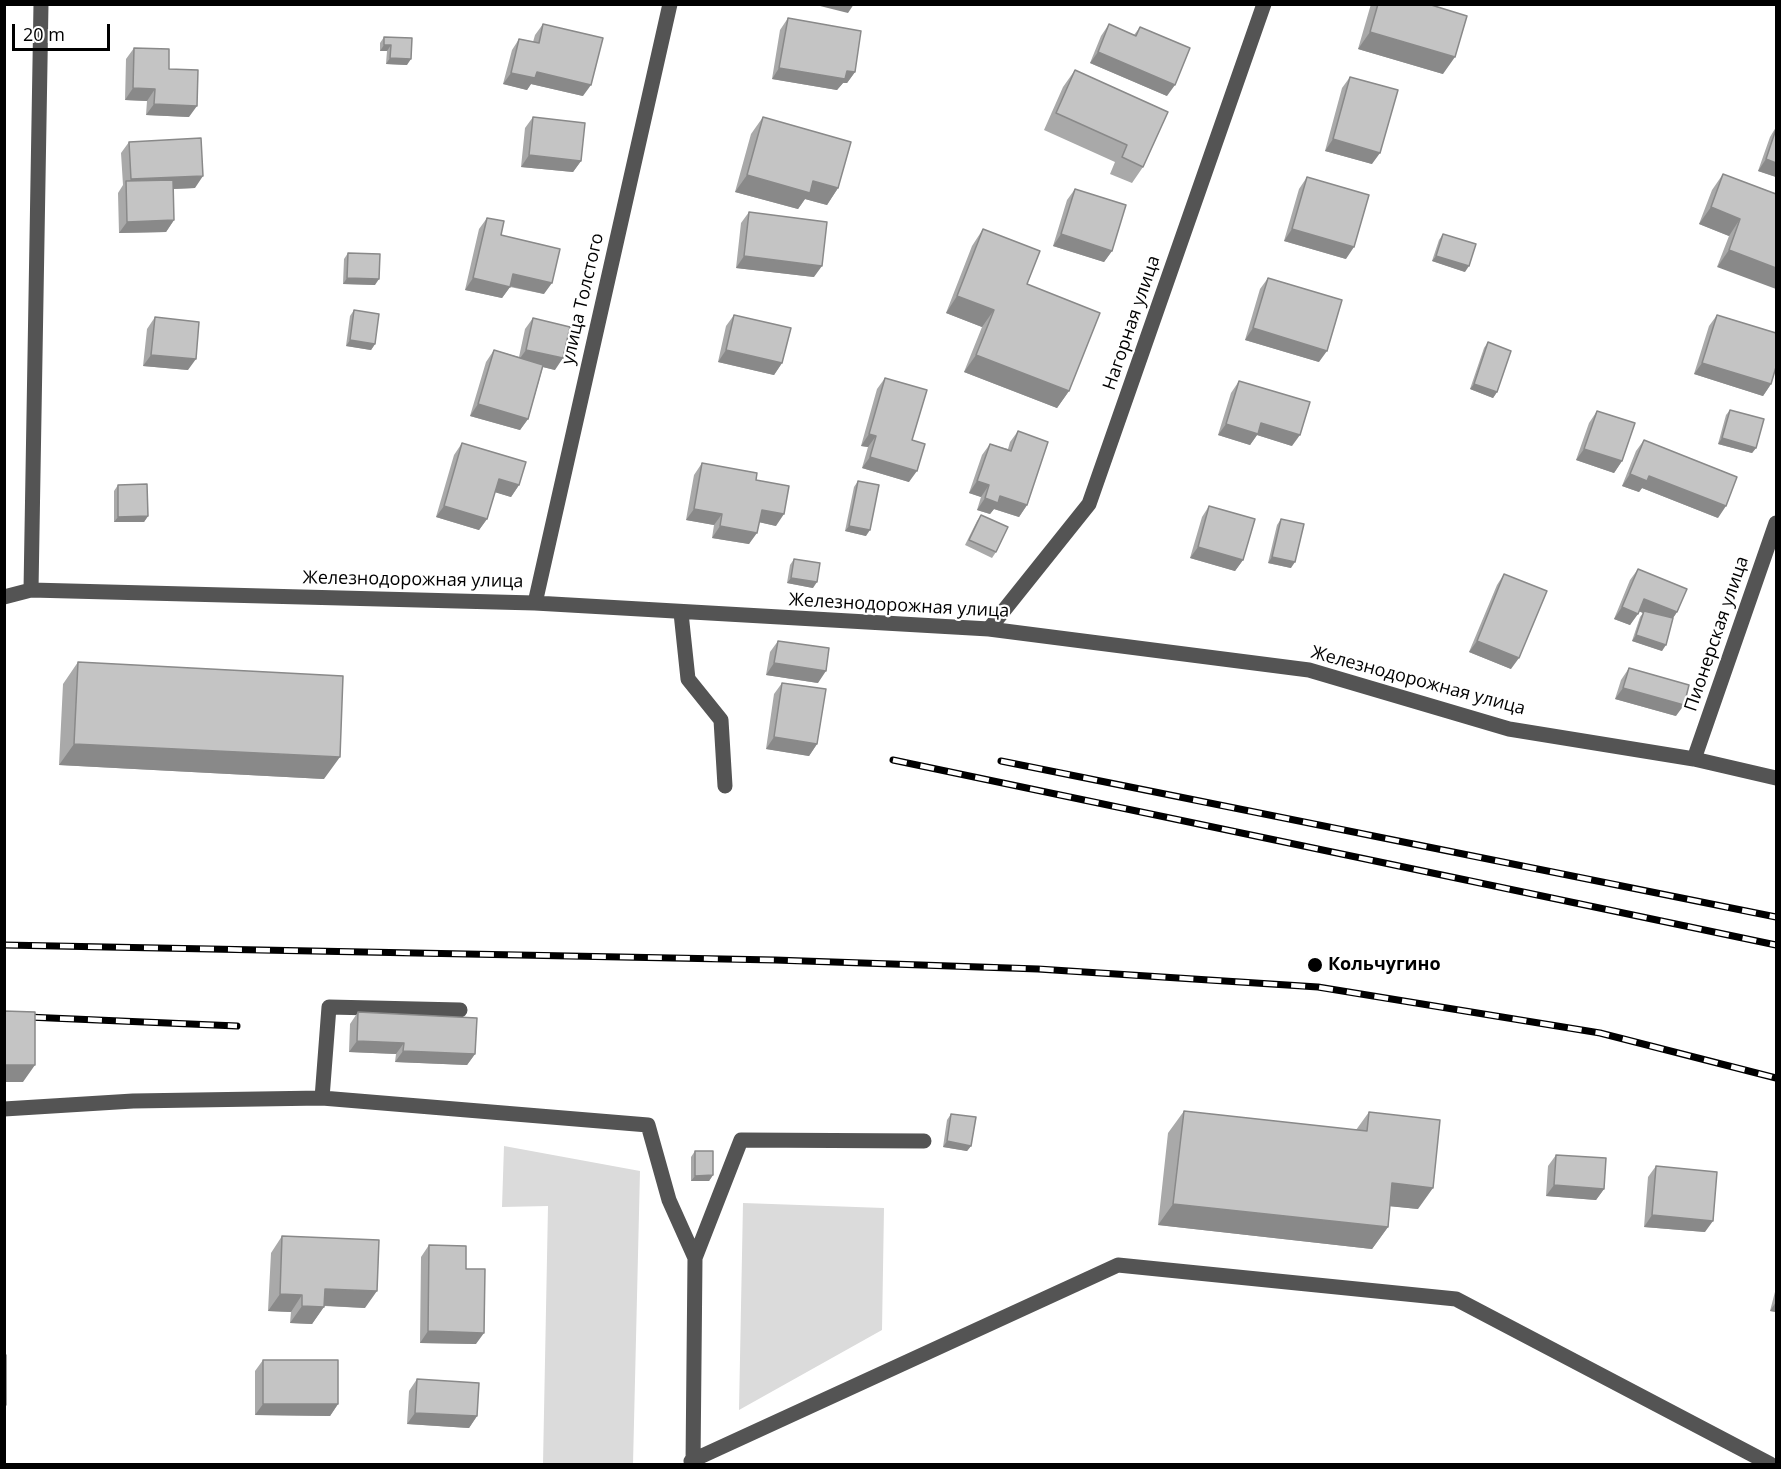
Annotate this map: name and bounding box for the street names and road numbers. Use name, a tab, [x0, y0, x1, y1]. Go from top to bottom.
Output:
street label: улица Толстого	[557, 231, 609, 367]
street label: Нагорная улица	[1099, 253, 1165, 393]
street label: Пионерская улица	[1680, 554, 1754, 714]
street label: Железнодорожная улица	[302, 567, 524, 593]
street label: Железнодорожная улица	[788, 589, 1010, 623]
street label: Железнодорожная улица	[1309, 642, 1527, 720]

